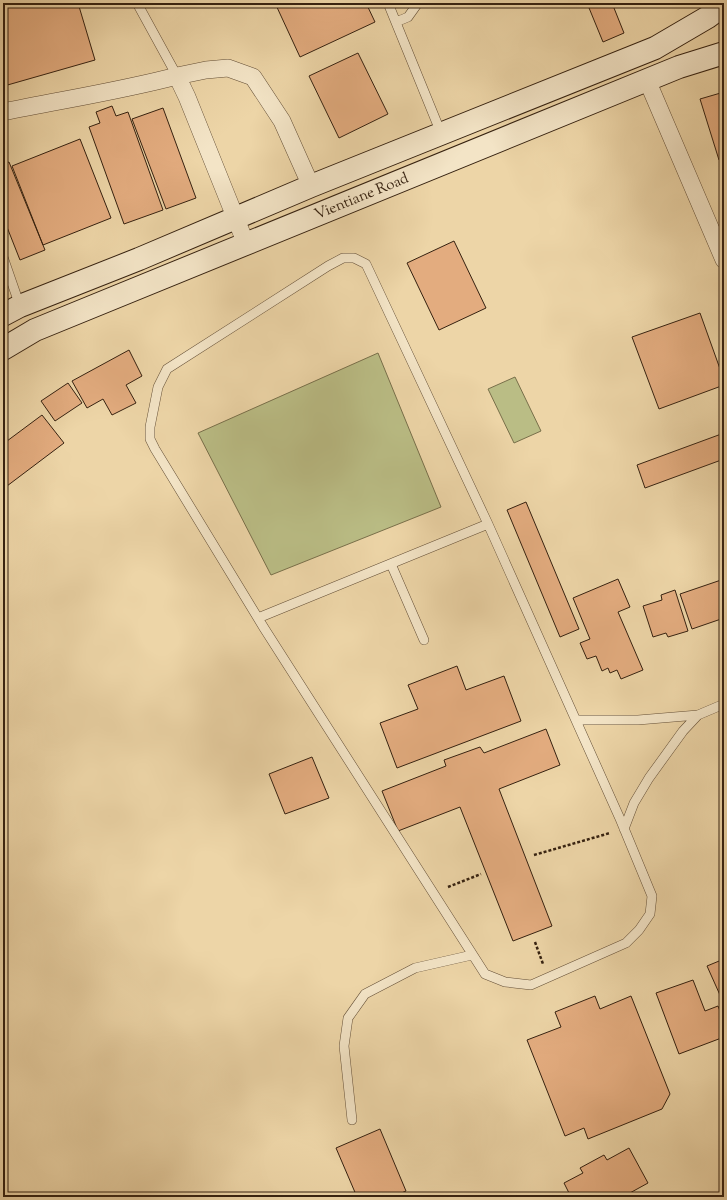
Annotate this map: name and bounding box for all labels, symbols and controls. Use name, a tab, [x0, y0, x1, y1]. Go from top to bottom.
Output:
street label: Vientiane Road	[311, 168, 412, 225]

